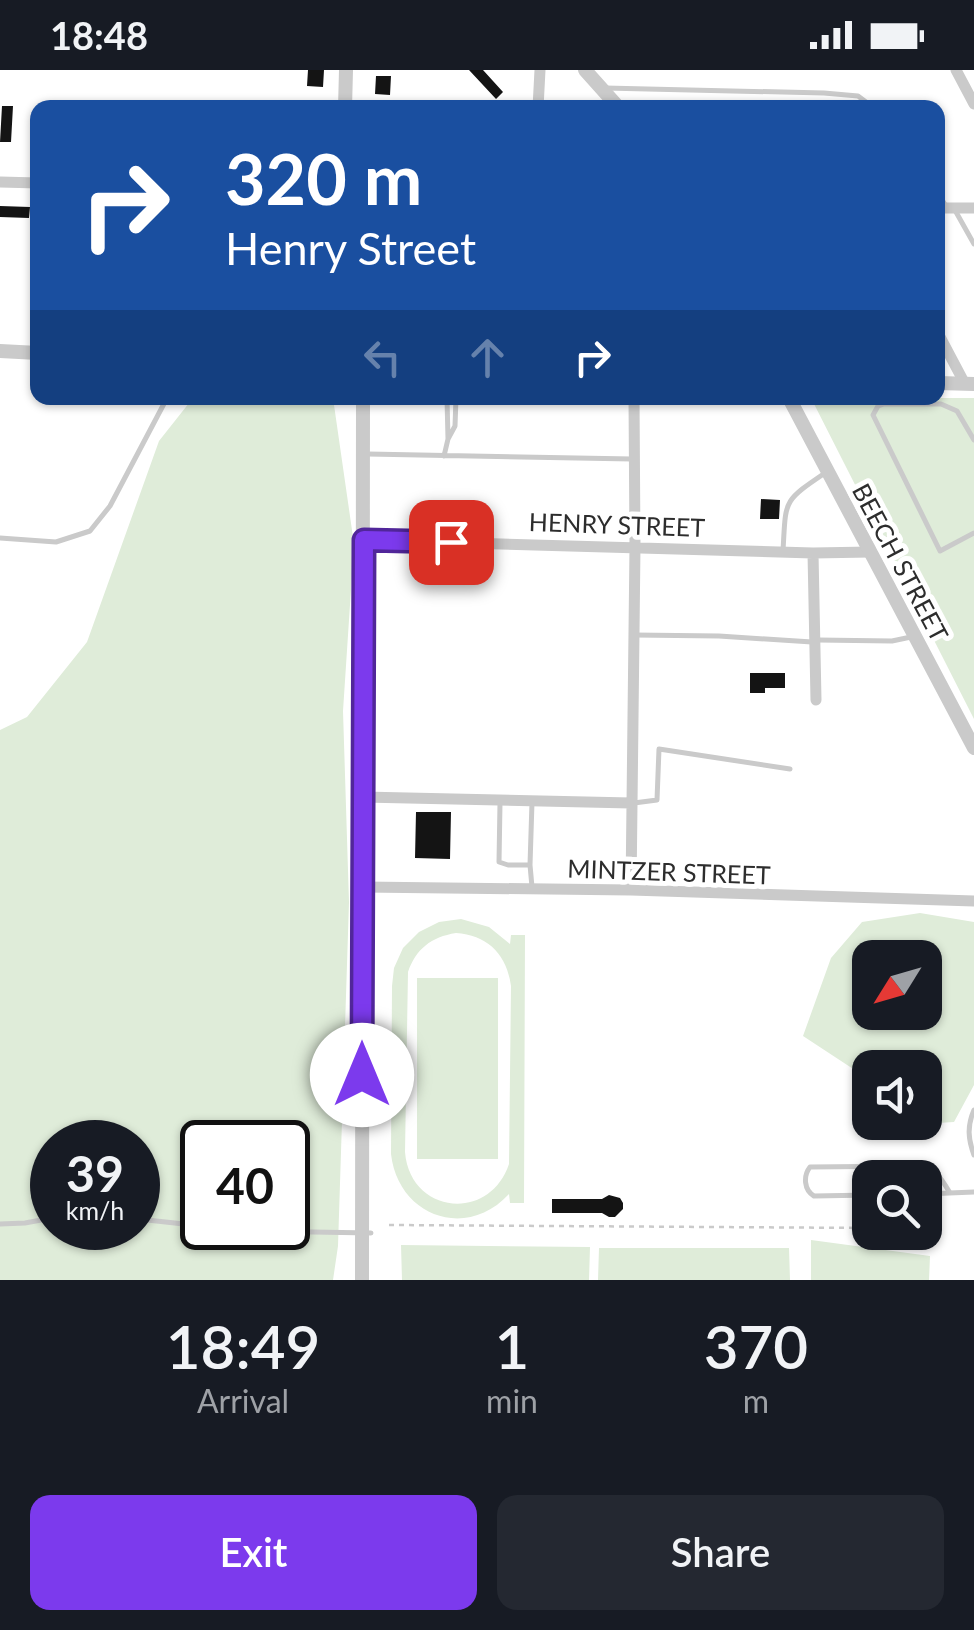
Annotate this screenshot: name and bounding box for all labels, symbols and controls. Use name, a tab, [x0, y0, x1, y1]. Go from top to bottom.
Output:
text: 18:48	[50, 12, 148, 58]
text: 320 m	[225, 136, 422, 220]
icon: right	[60, 140, 190, 270]
text: Henry Street	[225, 221, 476, 275]
icon: left	[355, 330, 410, 385]
icon: ahead	[460, 330, 515, 385]
icon: right	[565, 330, 620, 385]
street label: BEECH STREET	[847, 478, 955, 646]
pin	[409, 500, 494, 585]
street label: HENRY STREET	[528, 506, 706, 542]
icon: arrive	[424, 515, 479, 570]
street label: MINTZER STREET	[567, 852, 771, 890]
north arrow	[852, 940, 942, 1030]
map controls	[852, 940, 942, 1250]
position arrow	[310, 1023, 414, 1127]
button: sound	[852, 1050, 942, 1140]
speed limit sign: 40	[180, 1120, 310, 1250]
text: 39	[66, 1143, 124, 1203]
button: search	[852, 1160, 942, 1250]
text: km/h	[66, 1195, 124, 1225]
text: 18:49	[166, 1310, 320, 1382]
text: 1	[495, 1310, 529, 1382]
text: 370	[704, 1310, 808, 1382]
text: Arrival	[197, 1381, 289, 1420]
text: min	[486, 1381, 538, 1420]
text: m	[743, 1381, 769, 1420]
button: Exit	[30, 1495, 477, 1610]
button: Share	[497, 1495, 944, 1610]

